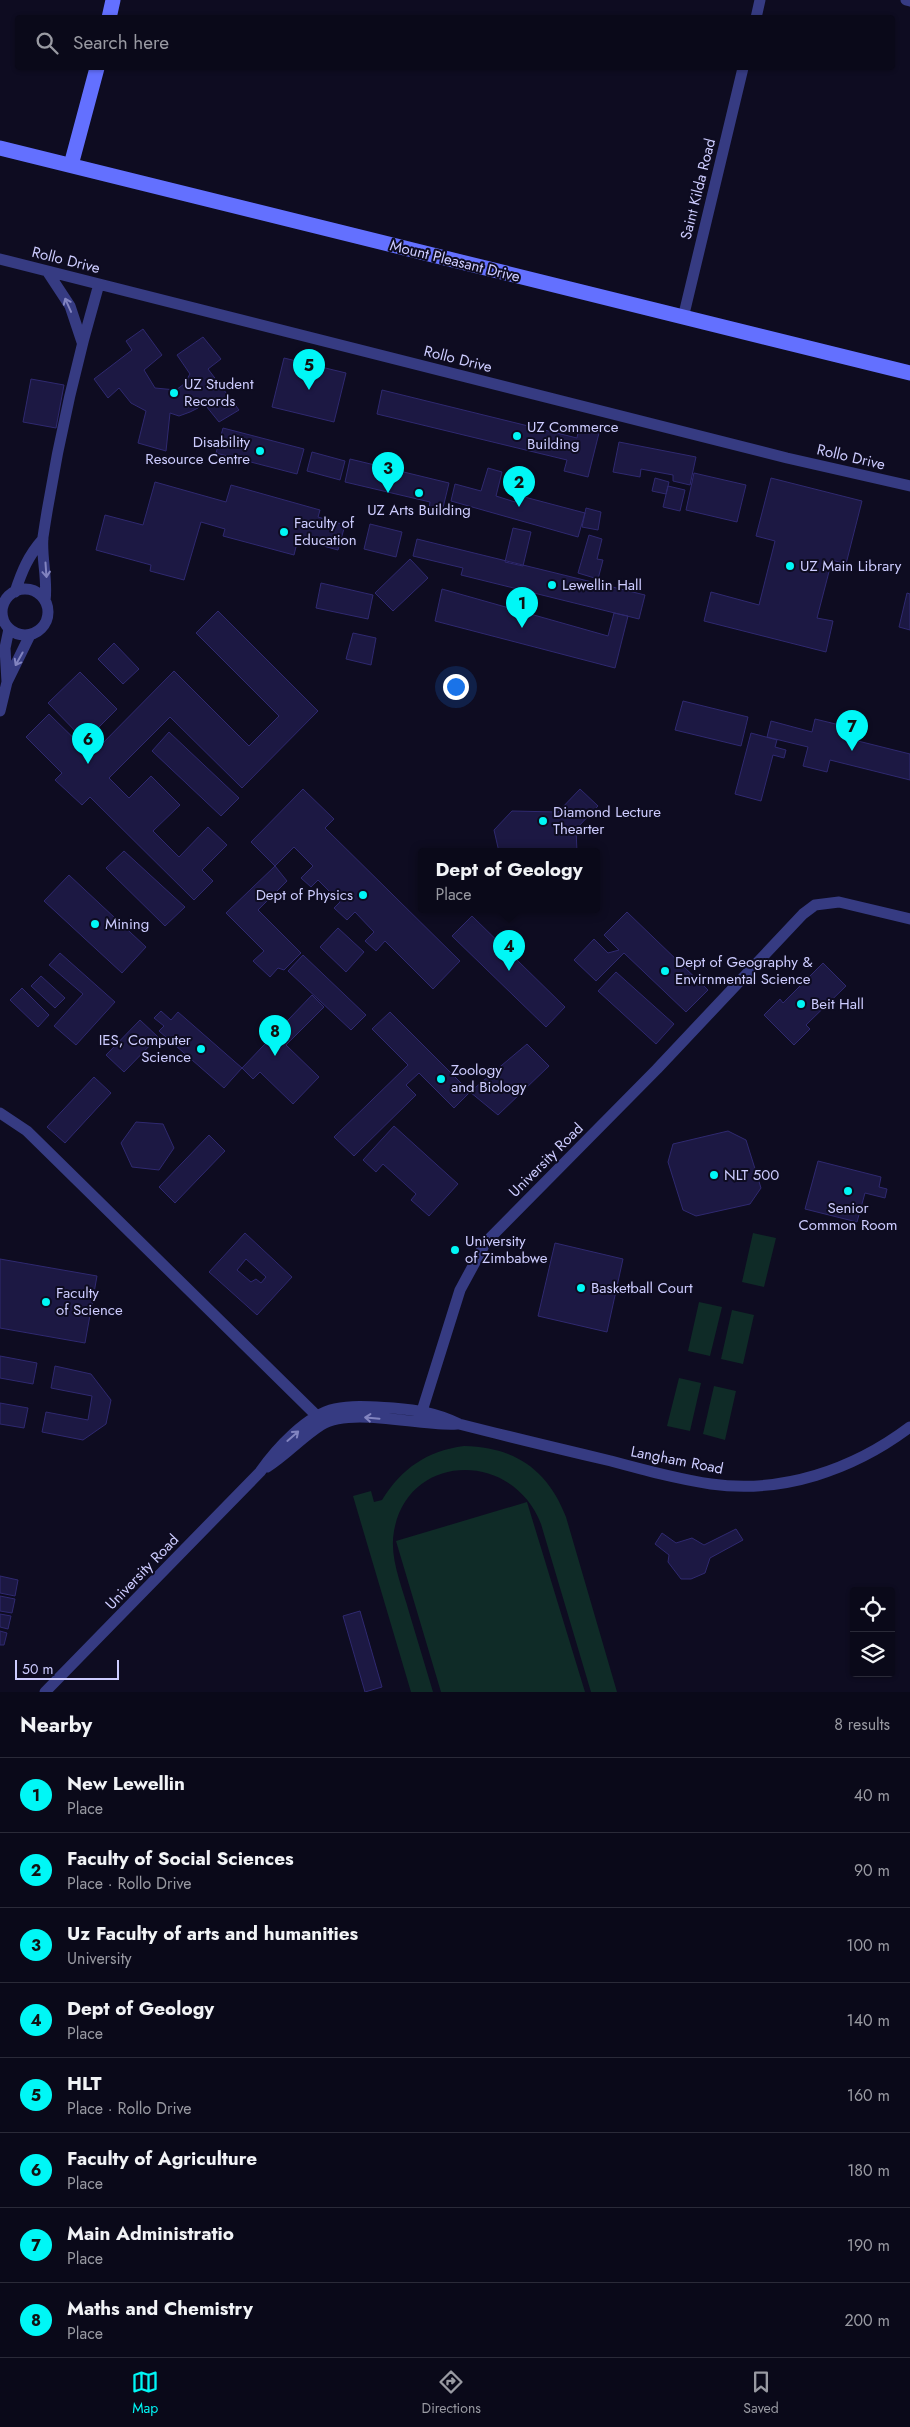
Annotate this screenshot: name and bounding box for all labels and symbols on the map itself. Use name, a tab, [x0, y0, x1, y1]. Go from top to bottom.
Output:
street label: Saint Kilda Road	[675, 136, 721, 242]
street label: Mount Pleasant Drive	[388, 234, 523, 288]
street label: Rollo Drive	[30, 241, 103, 279]
one-way arrow	[63, 298, 73, 313]
street label: Rollo Drive	[422, 340, 495, 378]
pin: 5	[293, 349, 325, 390]
place label: UZ Student Records	[184, 373, 254, 412]
marker: UZ Student Records	[168, 387, 180, 399]
place label: UZ Commerce Building	[527, 416, 619, 455]
marker: UZ Commerce Building	[511, 430, 523, 442]
place label: Disability Resource Centre	[145, 431, 250, 470]
street label: Rollo Drive	[815, 438, 888, 476]
marker: Disability Resource Centre	[254, 445, 266, 457]
pin: 3	[372, 452, 404, 493]
pin: 2	[503, 466, 535, 507]
marker: UZ Arts Building	[413, 487, 425, 499]
place label: UZ Arts Building	[367, 499, 471, 521]
place label: Faculty of Education	[294, 512, 357, 551]
marker: Faculty of Education	[278, 526, 290, 538]
place label: UZ Main Library	[800, 555, 902, 577]
marker: UZ Main Library	[784, 560, 796, 572]
one-way arrow	[41, 562, 50, 578]
place label: Lewellin Hall	[562, 574, 642, 596]
marker: Lewellin Hall	[546, 579, 558, 591]
pin: 1	[506, 587, 538, 628]
one-way arrow	[14, 651, 24, 666]
your location	[443, 674, 469, 700]
pin: 7	[836, 710, 868, 751]
pin: 6	[72, 723, 104, 764]
place label: Diamond Lecture Thearter	[553, 801, 661, 840]
marker: Diamond Lecture Thearter	[537, 815, 549, 827]
place label: Dept of Physics	[256, 884, 353, 906]
marker: Dept of Physics	[357, 889, 369, 901]
place label: Mining	[105, 913, 149, 935]
marker: Mining	[89, 918, 101, 930]
pin: 4	[493, 930, 525, 971]
place label: Dept of Geography & Envirnmental Science	[675, 951, 813, 990]
marker: Dept of Geography & Envirnmental Science	[659, 965, 671, 977]
place label: Beit Hall	[811, 993, 864, 1015]
marker: Beit Hall	[795, 998, 807, 1010]
pin: 8	[259, 1015, 291, 1056]
place label: IES, Computer Science	[99, 1029, 192, 1068]
marker: IES, Computer Science	[195, 1043, 207, 1055]
place label: Zoology and Biology	[451, 1059, 527, 1098]
marker: Zoology and Biology	[435, 1073, 447, 1085]
street label: University Road	[504, 1118, 588, 1202]
place label: NLT 500	[724, 1164, 779, 1186]
marker: NLT 500	[708, 1169, 720, 1181]
marker: Senior Common Room	[842, 1185, 854, 1197]
place label: Senior Common Room	[799, 1197, 897, 1236]
place label: University of Zimbabwe	[465, 1230, 548, 1269]
marker: University of Zimbabwe	[449, 1244, 461, 1256]
place label: Basketball Court	[591, 1277, 693, 1299]
place label: Faculty of Science	[56, 1282, 123, 1321]
marker: Basketball Court	[575, 1282, 587, 1294]
marker: Faculty of Science	[40, 1296, 52, 1308]
one-way arrow	[364, 1413, 380, 1423]
one-way arrow	[286, 1430, 299, 1441]
street label: Langham Road	[629, 1440, 725, 1480]
street label: University Road	[100, 1529, 184, 1615]
scale bar	[15, 1657, 119, 1680]

